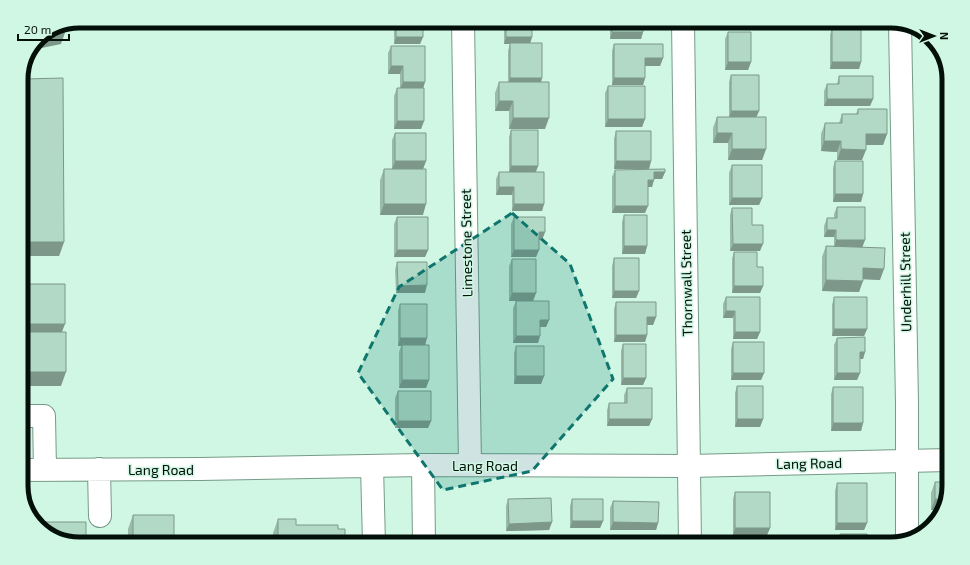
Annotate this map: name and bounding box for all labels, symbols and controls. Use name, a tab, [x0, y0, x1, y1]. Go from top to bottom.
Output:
scale bar	[18, 16, 69, 42]
north arrow	[914, 16, 954, 56]
text: 20 m	[24, 22, 51, 36]
text: N	[938, 32, 951, 40]
street label: Limestone Street	[457, 189, 475, 297]
street label: Thornwall Street	[677, 229, 695, 337]
street label: Underhill Street	[896, 232, 914, 332]
street label: Lang Road	[776, 454, 842, 472]
street label: Lang Road	[452, 457, 518, 474]
street label: Lang Road	[128, 461, 194, 478]

